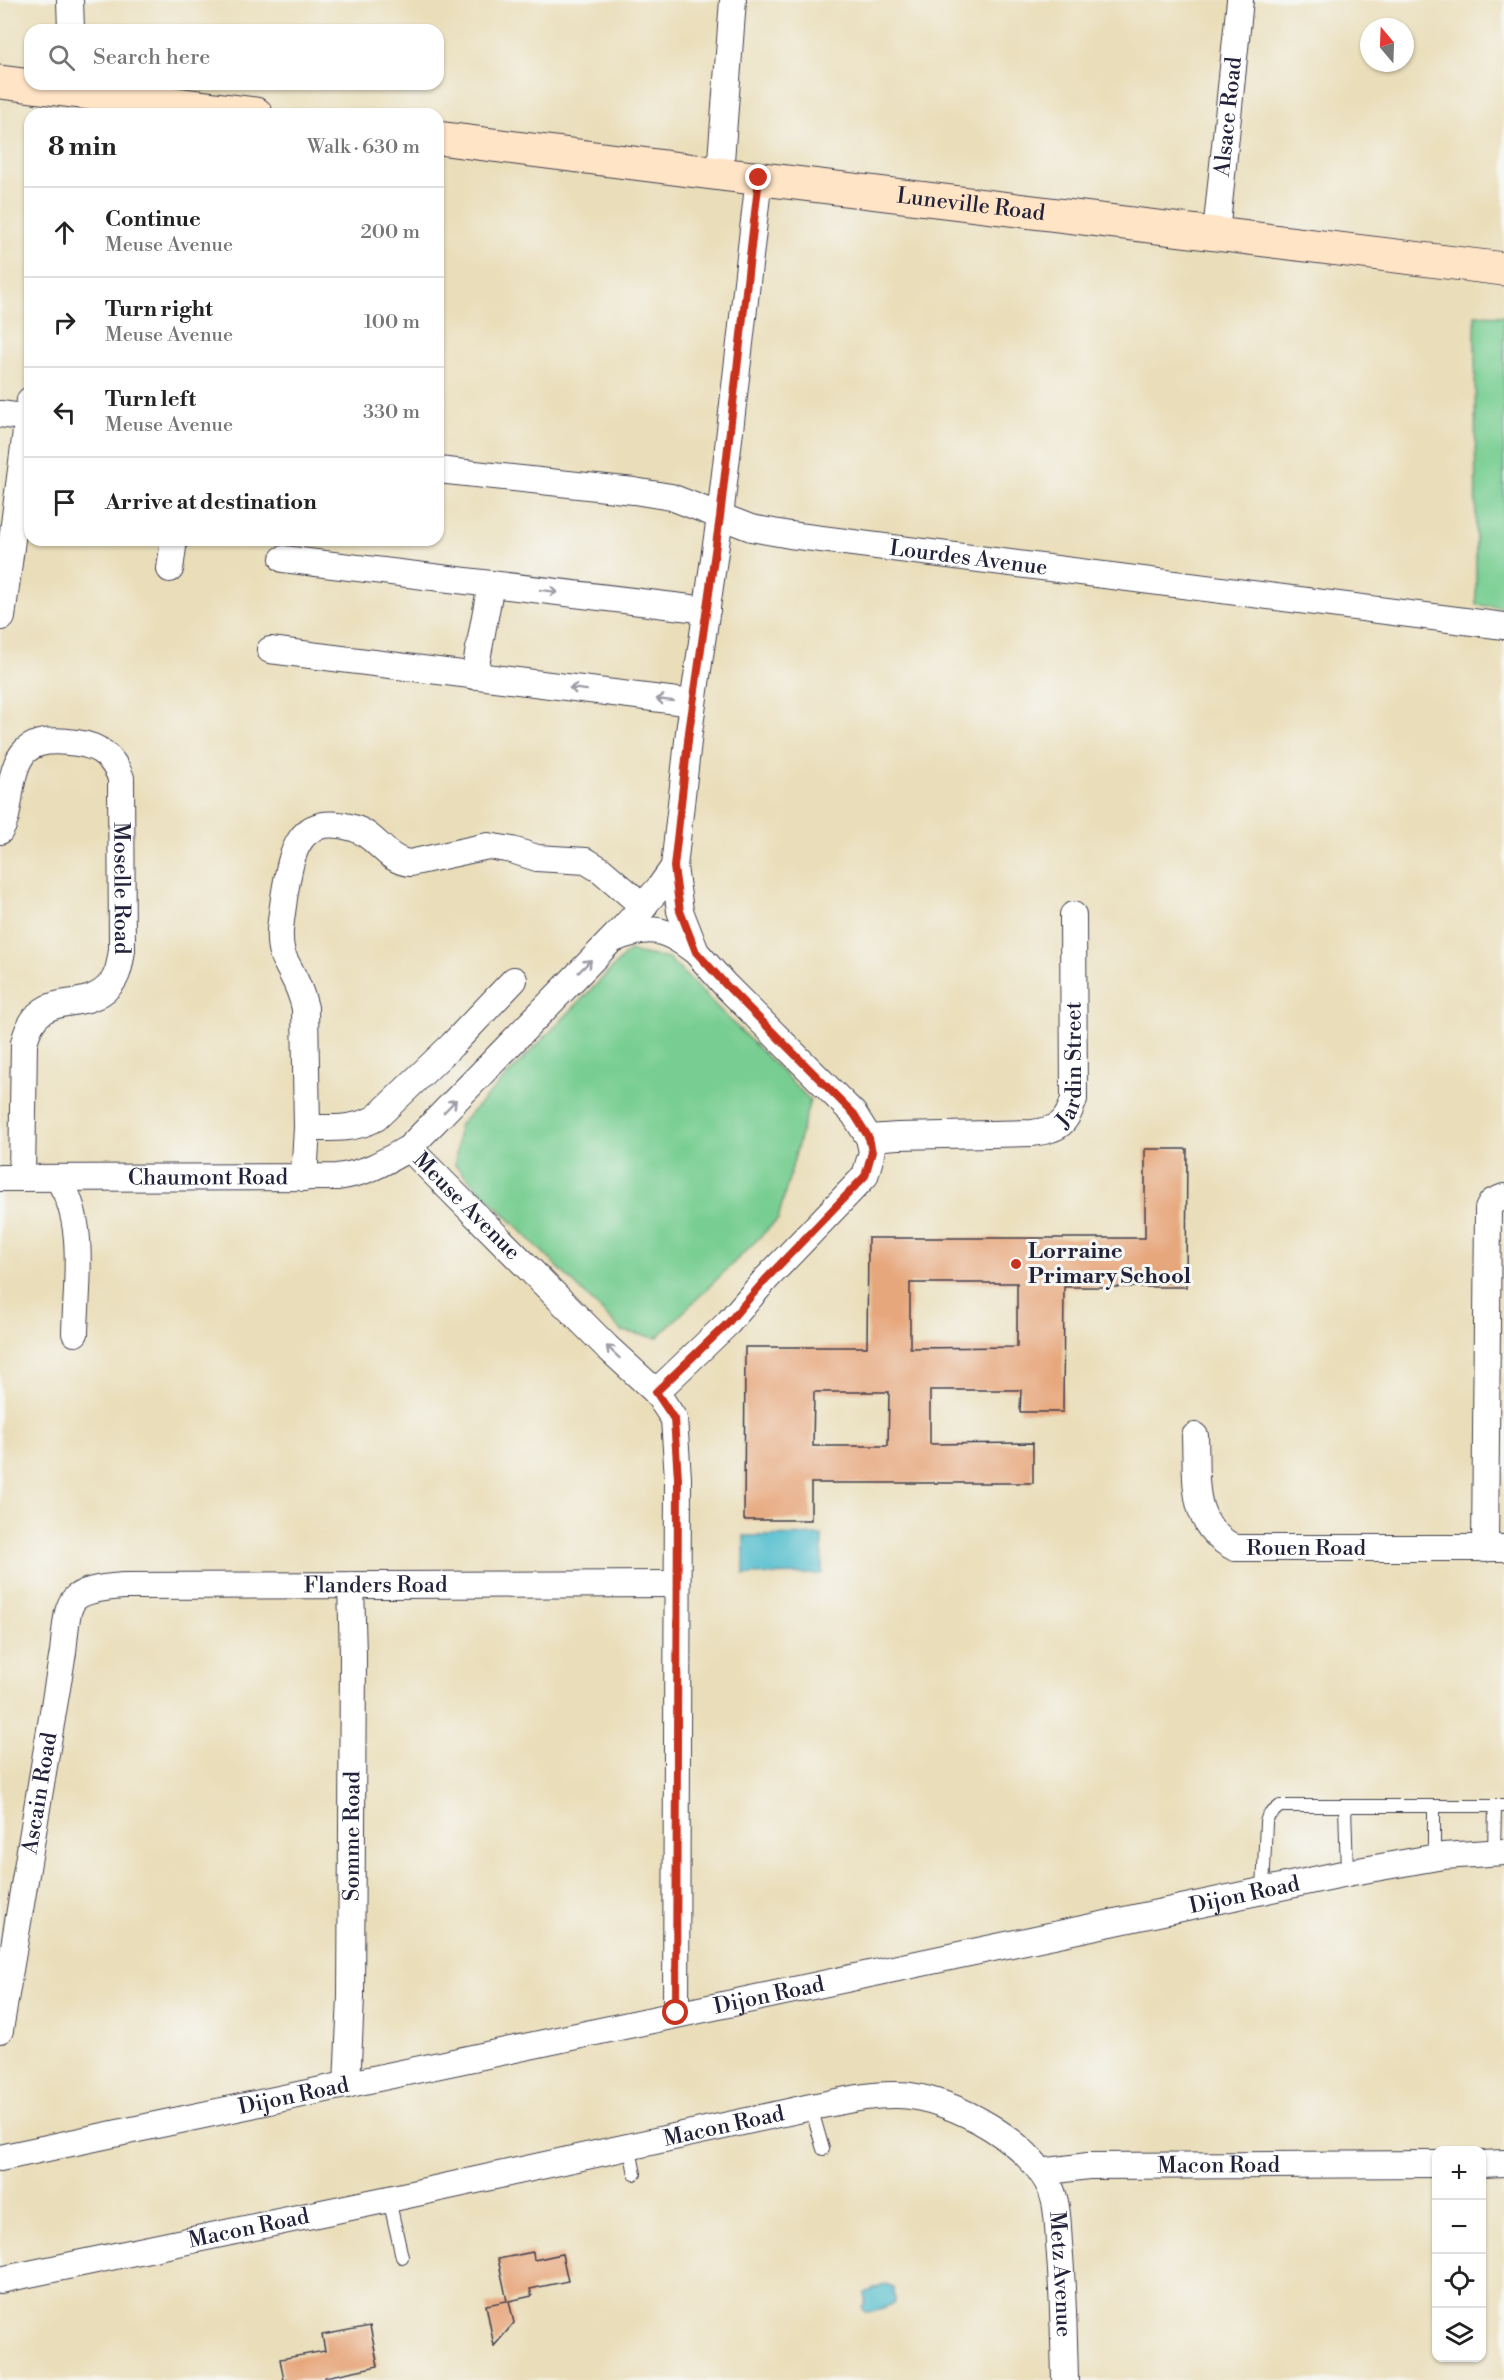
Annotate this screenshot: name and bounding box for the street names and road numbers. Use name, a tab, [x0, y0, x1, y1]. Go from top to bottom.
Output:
street label: Alsace Road	[1208, 55, 1248, 179]
street label: Luneville Road	[895, 182, 1047, 227]
street label: Lourdes Avenue	[888, 534, 1049, 581]
street label: Moselle Road	[108, 822, 136, 955]
street label: Jardin Street	[1049, 1001, 1087, 1135]
street label: Meuse Avenue	[408, 1147, 526, 1266]
street label: Chaumont Road	[128, 1164, 289, 1191]
street label: Rouen Road	[1246, 1535, 1367, 1562]
street label: Flanders Road	[304, 1571, 448, 1599]
street label: Ascain Road	[16, 1730, 63, 1857]
street label: Somme Road	[338, 1770, 366, 1901]
street label: Dijon Road	[1187, 1870, 1303, 1920]
street label: Dijon Road	[711, 1970, 827, 2020]
street label: Dijon Road	[236, 2071, 352, 2121]
street label: Macon Road	[661, 2100, 787, 2152]
street label: Macon Road	[1157, 2151, 1281, 2179]
street label: Macon Road	[186, 2202, 312, 2254]
street label: Metz Avenue	[1043, 2210, 1077, 2337]

